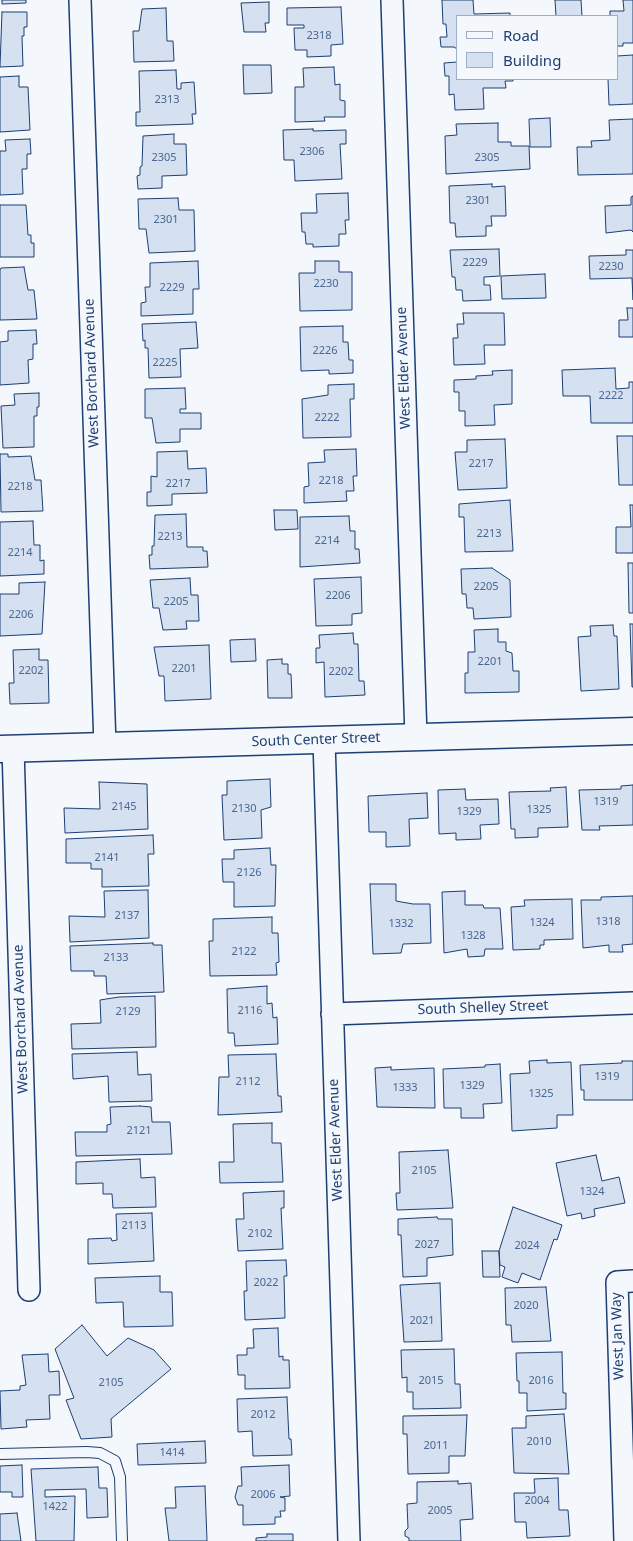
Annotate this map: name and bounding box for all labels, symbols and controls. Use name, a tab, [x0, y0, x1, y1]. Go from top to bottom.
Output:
legend	[456, 15, 618, 80]
text: Road	[503, 25, 539, 45]
house number: 2318	[306, 29, 332, 43]
text: Building	[503, 50, 561, 70]
house number: 2313	[154, 93, 180, 107]
house number: 2306	[299, 145, 325, 159]
house number: 2305	[151, 151, 177, 165]
house number: 2305	[474, 151, 500, 165]
house number: 2301	[465, 194, 491, 208]
house number: 2301	[153, 213, 179, 227]
house number: 2229	[462, 256, 488, 270]
house number: 2230	[598, 260, 624, 274]
house number: 2230	[313, 277, 339, 291]
house number: 2229	[159, 281, 185, 295]
street label: West Borchard Avenue	[81, 298, 103, 448]
street label: West Elder Avenue	[393, 306, 415, 430]
house number: 2226	[312, 344, 338, 358]
house number: 2225	[152, 356, 178, 370]
house number: 2222	[598, 389, 624, 403]
house number: 2222	[314, 411, 340, 425]
house number: 2217	[468, 457, 494, 471]
house number: 2218	[318, 474, 344, 488]
house number: 2217	[165, 477, 191, 491]
house number: 2218	[7, 480, 33, 494]
house number: 2213	[476, 527, 502, 541]
house number: 2213	[157, 530, 183, 544]
house number: 2214	[314, 534, 340, 548]
house number: 2214	[7, 546, 33, 560]
house number: 2205	[473, 580, 499, 594]
house number: 2206	[325, 589, 351, 603]
house number: 2205	[163, 595, 189, 609]
house number: 2206	[8, 608, 34, 622]
house number: 2201	[477, 655, 503, 669]
house number: 2201	[171, 662, 197, 676]
house number: 2202	[18, 664, 44, 678]
house number: 2202	[328, 665, 354, 679]
street label: South Center Street	[251, 729, 381, 751]
house number: 1319	[593, 795, 619, 809]
house number: 2145	[111, 800, 137, 814]
house number: 2130	[231, 802, 257, 816]
house number: 1325	[526, 803, 552, 817]
house number: 1329	[456, 805, 482, 819]
house number: 2141	[94, 851, 120, 865]
house number: 2126	[236, 866, 262, 880]
house number: 2137	[114, 909, 140, 923]
house number: 1318	[595, 915, 621, 929]
house number: 1324	[529, 916, 555, 930]
house number: 1332	[388, 917, 414, 931]
house number: 1328	[460, 929, 486, 943]
street label: West Borchard Avenue	[10, 944, 32, 1094]
house number: 2122	[231, 945, 257, 959]
house number: 2133	[103, 951, 129, 965]
street label: South Shelley Street	[417, 997, 549, 1019]
house number: 2116	[237, 1004, 263, 1018]
house number: 2129	[115, 1005, 141, 1019]
house number: 1319	[594, 1070, 620, 1084]
house number: 2112	[235, 1075, 261, 1089]
street label: West Elder Avenue	[325, 1078, 347, 1202]
house number: 1329	[459, 1079, 485, 1093]
house number: 1333	[392, 1081, 418, 1095]
house number: 1325	[528, 1087, 554, 1101]
house number: 2121	[126, 1124, 152, 1138]
house number: 2105	[411, 1164, 437, 1178]
house number: 1324	[579, 1185, 605, 1199]
house number: 2113	[121, 1219, 147, 1233]
house number: 2102	[247, 1227, 273, 1241]
house number: 2027	[414, 1238, 440, 1252]
house number: 2024	[514, 1239, 540, 1253]
house number: 2022	[253, 1276, 279, 1290]
street label: West Jan Way	[608, 1292, 628, 1380]
house number: 2020	[513, 1299, 539, 1313]
house number: 2021	[409, 1314, 435, 1328]
house number: 2015	[418, 1374, 444, 1388]
house number: 2016	[528, 1374, 554, 1388]
house number: 2105	[98, 1376, 124, 1390]
house number: 2012	[250, 1408, 276, 1422]
house number: 2010	[526, 1435, 552, 1449]
house number: 2011	[423, 1439, 449, 1453]
house number: 1414	[159, 1446, 185, 1460]
house number: 2006	[250, 1488, 276, 1502]
house number: 2004	[524, 1494, 550, 1508]
house number: 1422	[42, 1500, 68, 1514]
house number: 2005	[427, 1504, 453, 1518]

